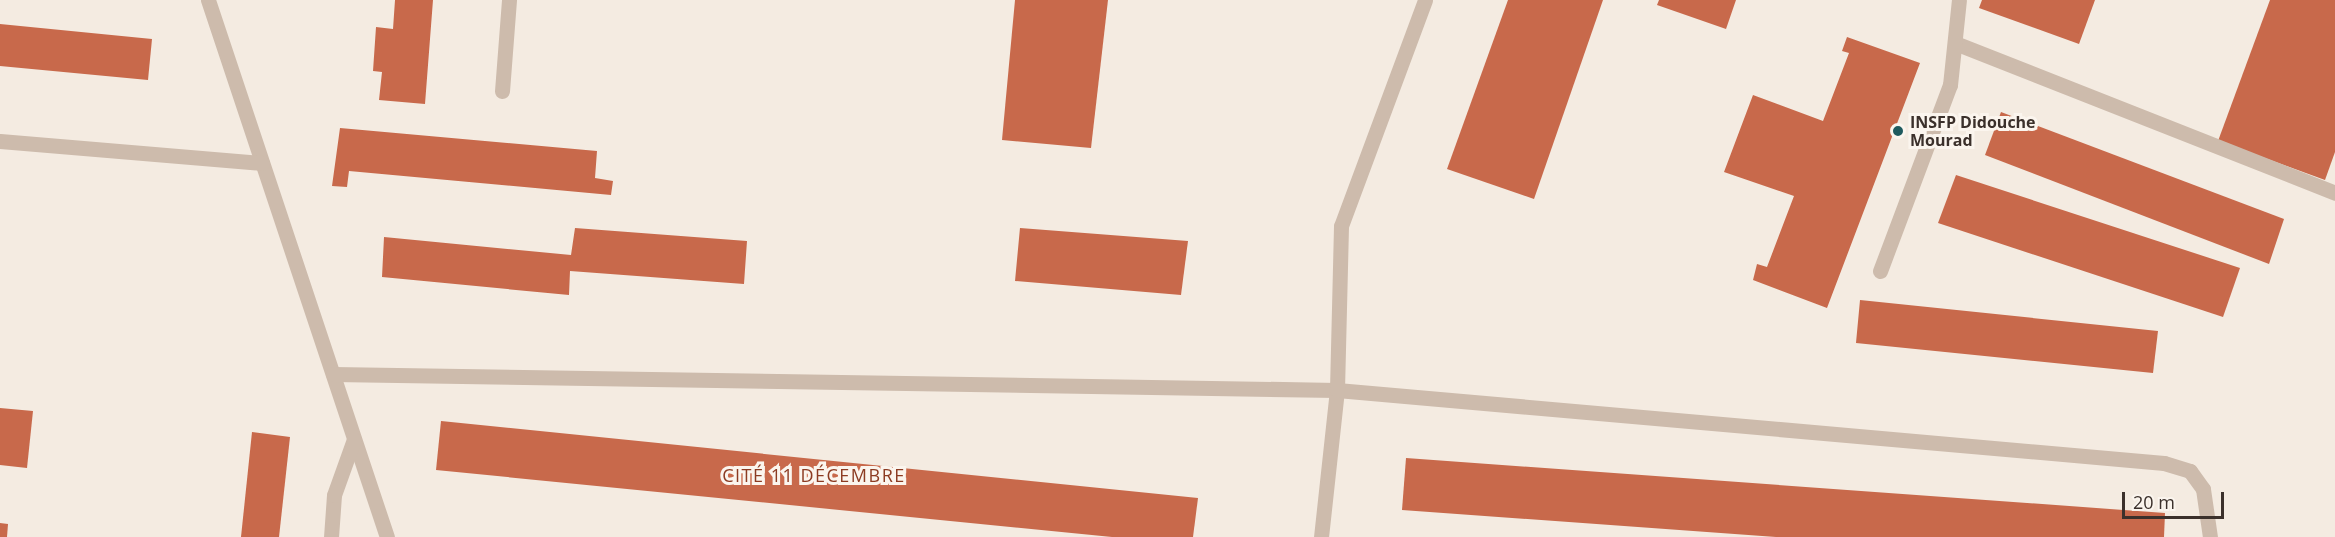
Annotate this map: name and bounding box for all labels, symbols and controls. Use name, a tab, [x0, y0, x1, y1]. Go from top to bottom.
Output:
place label: INSFP Didouche Mourad	[1910, 112, 2036, 150]
marker: INSFP Didouche Mourad	[1891, 124, 1905, 138]
district label: CITÉ 11 DÉCEMBRE	[722, 464, 906, 486]
scale bar	[2125, 480, 2227, 518]
text: 20 m	[2133, 490, 2175, 514]

